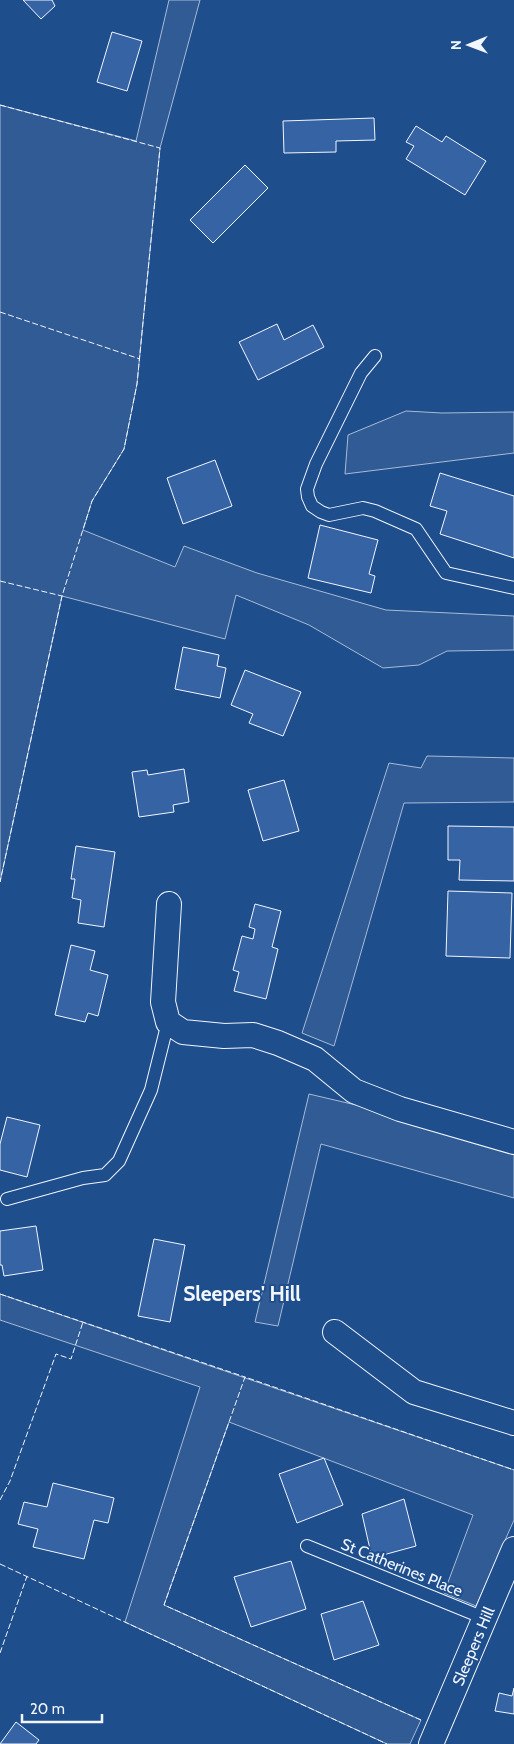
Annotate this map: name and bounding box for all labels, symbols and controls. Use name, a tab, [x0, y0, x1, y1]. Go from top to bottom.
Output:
north arrow	[444, 20, 494, 70]
text: N	[447, 40, 465, 50]
district label: Sleepers' Hill	[183, 1281, 301, 1306]
street label: St Catherines Place	[338, 1534, 465, 1601]
street label: Sleepers Hill	[448, 1604, 499, 1688]
scale bar	[22, 1692, 102, 1724]
text: 20 m	[30, 1700, 65, 1718]

